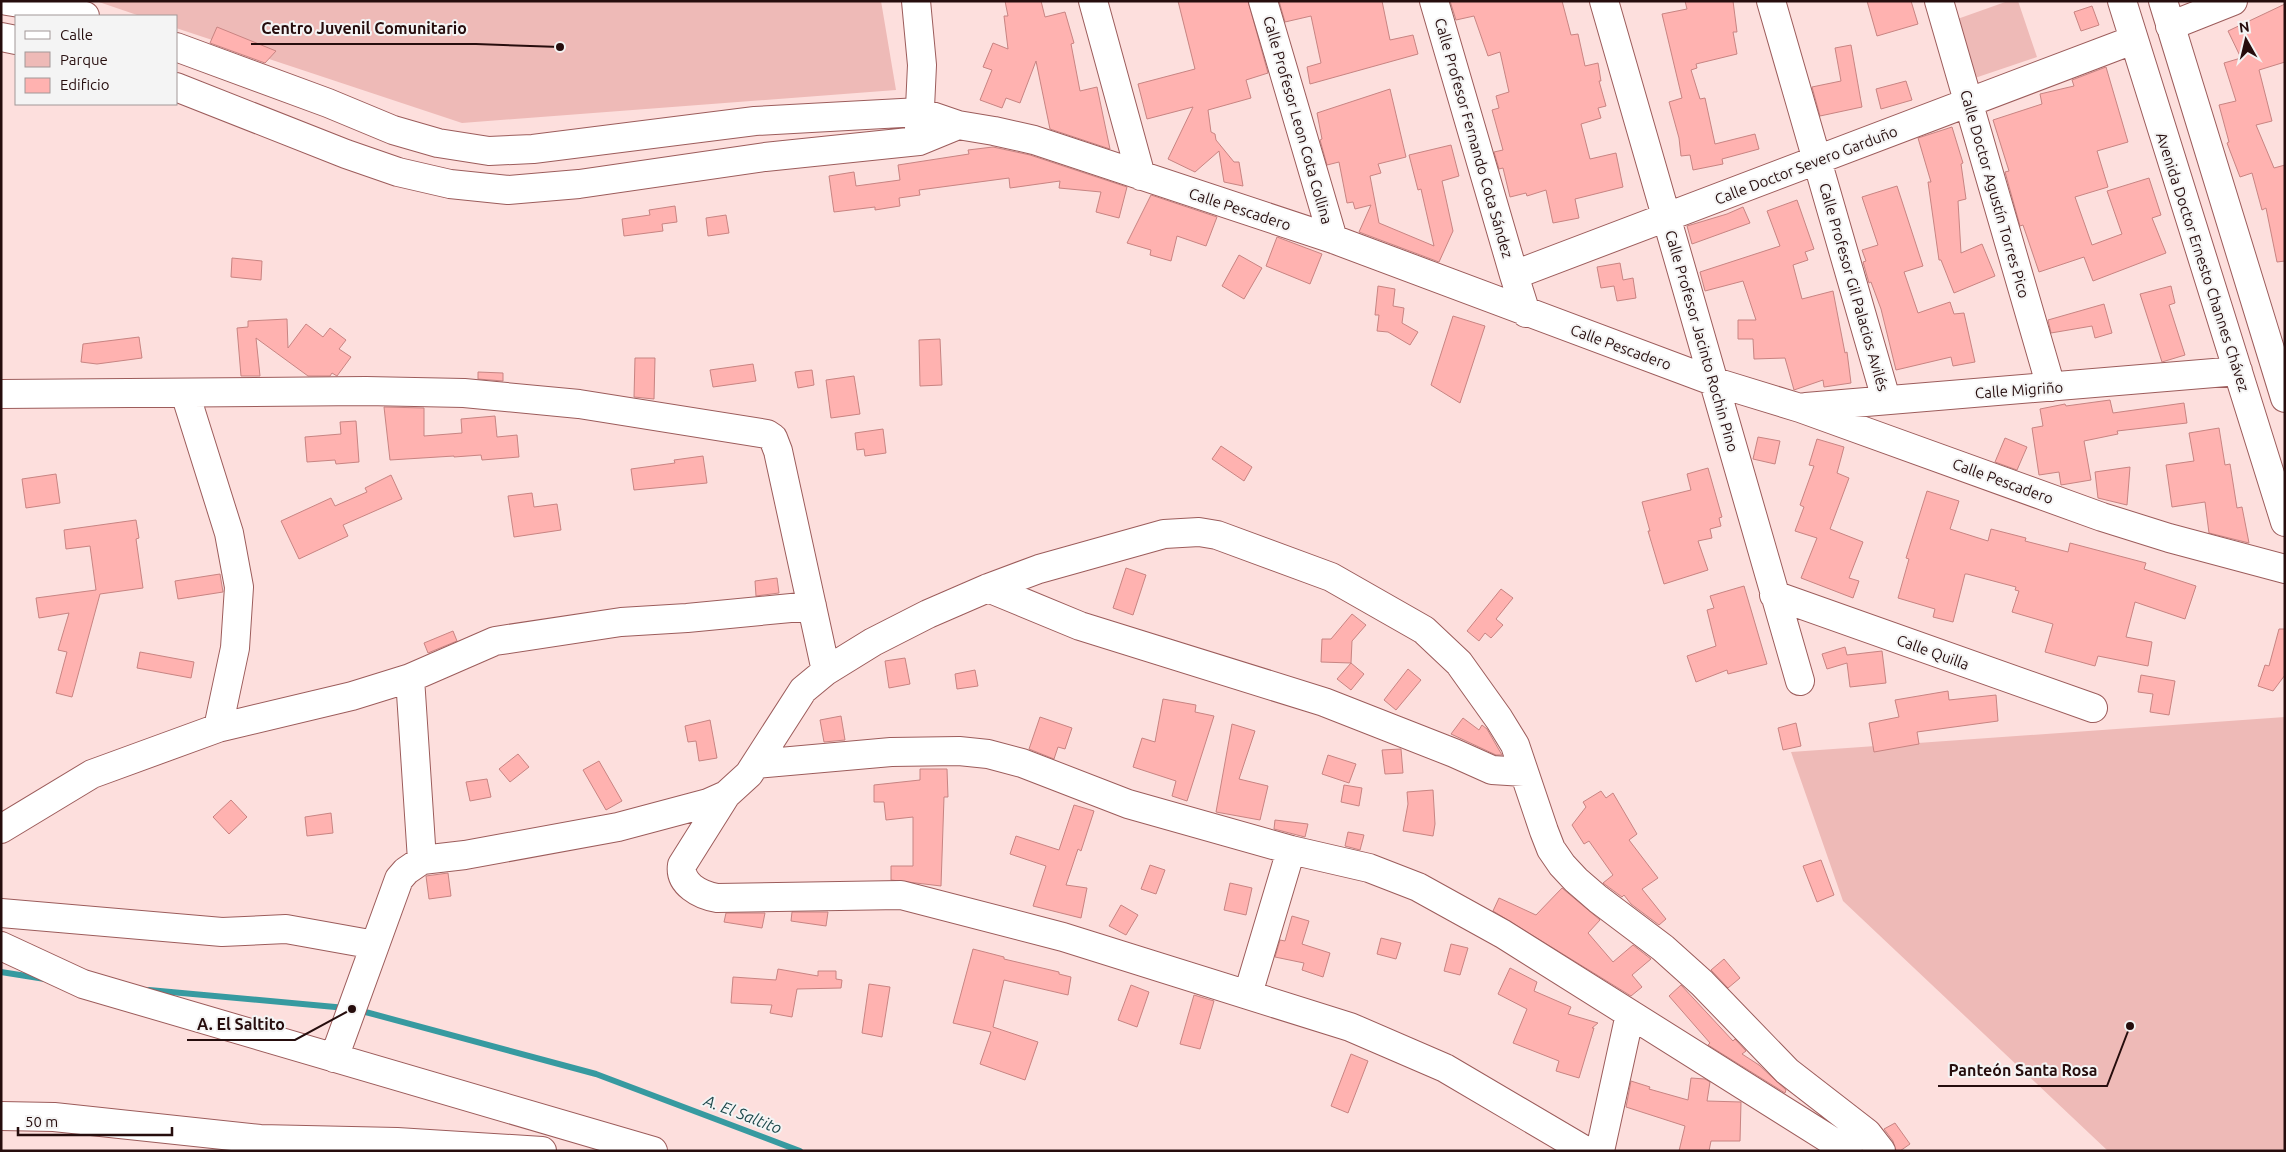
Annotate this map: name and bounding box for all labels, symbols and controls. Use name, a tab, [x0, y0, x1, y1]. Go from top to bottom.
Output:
callout: Centro Juvenil Comunitario	[251, 13, 476, 44]
street label: Calle Profesor Leon Cota Collina	[1260, 14, 1336, 226]
legend	[15, 15, 178, 105]
north arrow	[2221, 15, 2271, 65]
street label: Calle Profesor Fernando Cota Sández	[1432, 16, 1517, 260]
text: N	[2238, 18, 2250, 36]
text: Centro Juvenil Comunitario	[261, 19, 467, 37]
text: Calle	[60, 26, 93, 43]
text: Parque	[60, 51, 108, 68]
text: Edificio	[60, 76, 109, 93]
street label: Calle Doctor Agustín Torres Pico	[1957, 88, 2033, 300]
street label: Calle Doctor Severo Garduño	[1712, 122, 1900, 208]
street label: Avenida Doctor Ernesto Channes Chávez	[2153, 130, 2253, 394]
street label: Calle Profesor Gil Palacios Avilés	[1816, 181, 1892, 393]
street label: Calle Pescadero	[1187, 185, 1293, 233]
street label: Calle Profesor Jacinto Rochin Pino	[1662, 228, 1742, 454]
street label: Calle Pescadero	[1568, 321, 1674, 373]
street label: Calle Migriño	[1974, 378, 2064, 402]
street label: Calle Pescadero	[1950, 455, 2056, 507]
street label: Calle Quilla	[1894, 631, 1972, 673]
callout: A. El Saltito	[187, 1009, 295, 1040]
text: A. El Saltito	[197, 1015, 285, 1033]
callout: Panteón Santa Rosa	[1938, 1055, 2107, 1086]
text: Panteón Santa Rosa	[1948, 1061, 2098, 1079]
water label: A. El Saltito	[701, 1091, 785, 1137]
scale bar	[18, 1104, 171, 1136]
text: 50 m	[25, 1113, 58, 1130]

